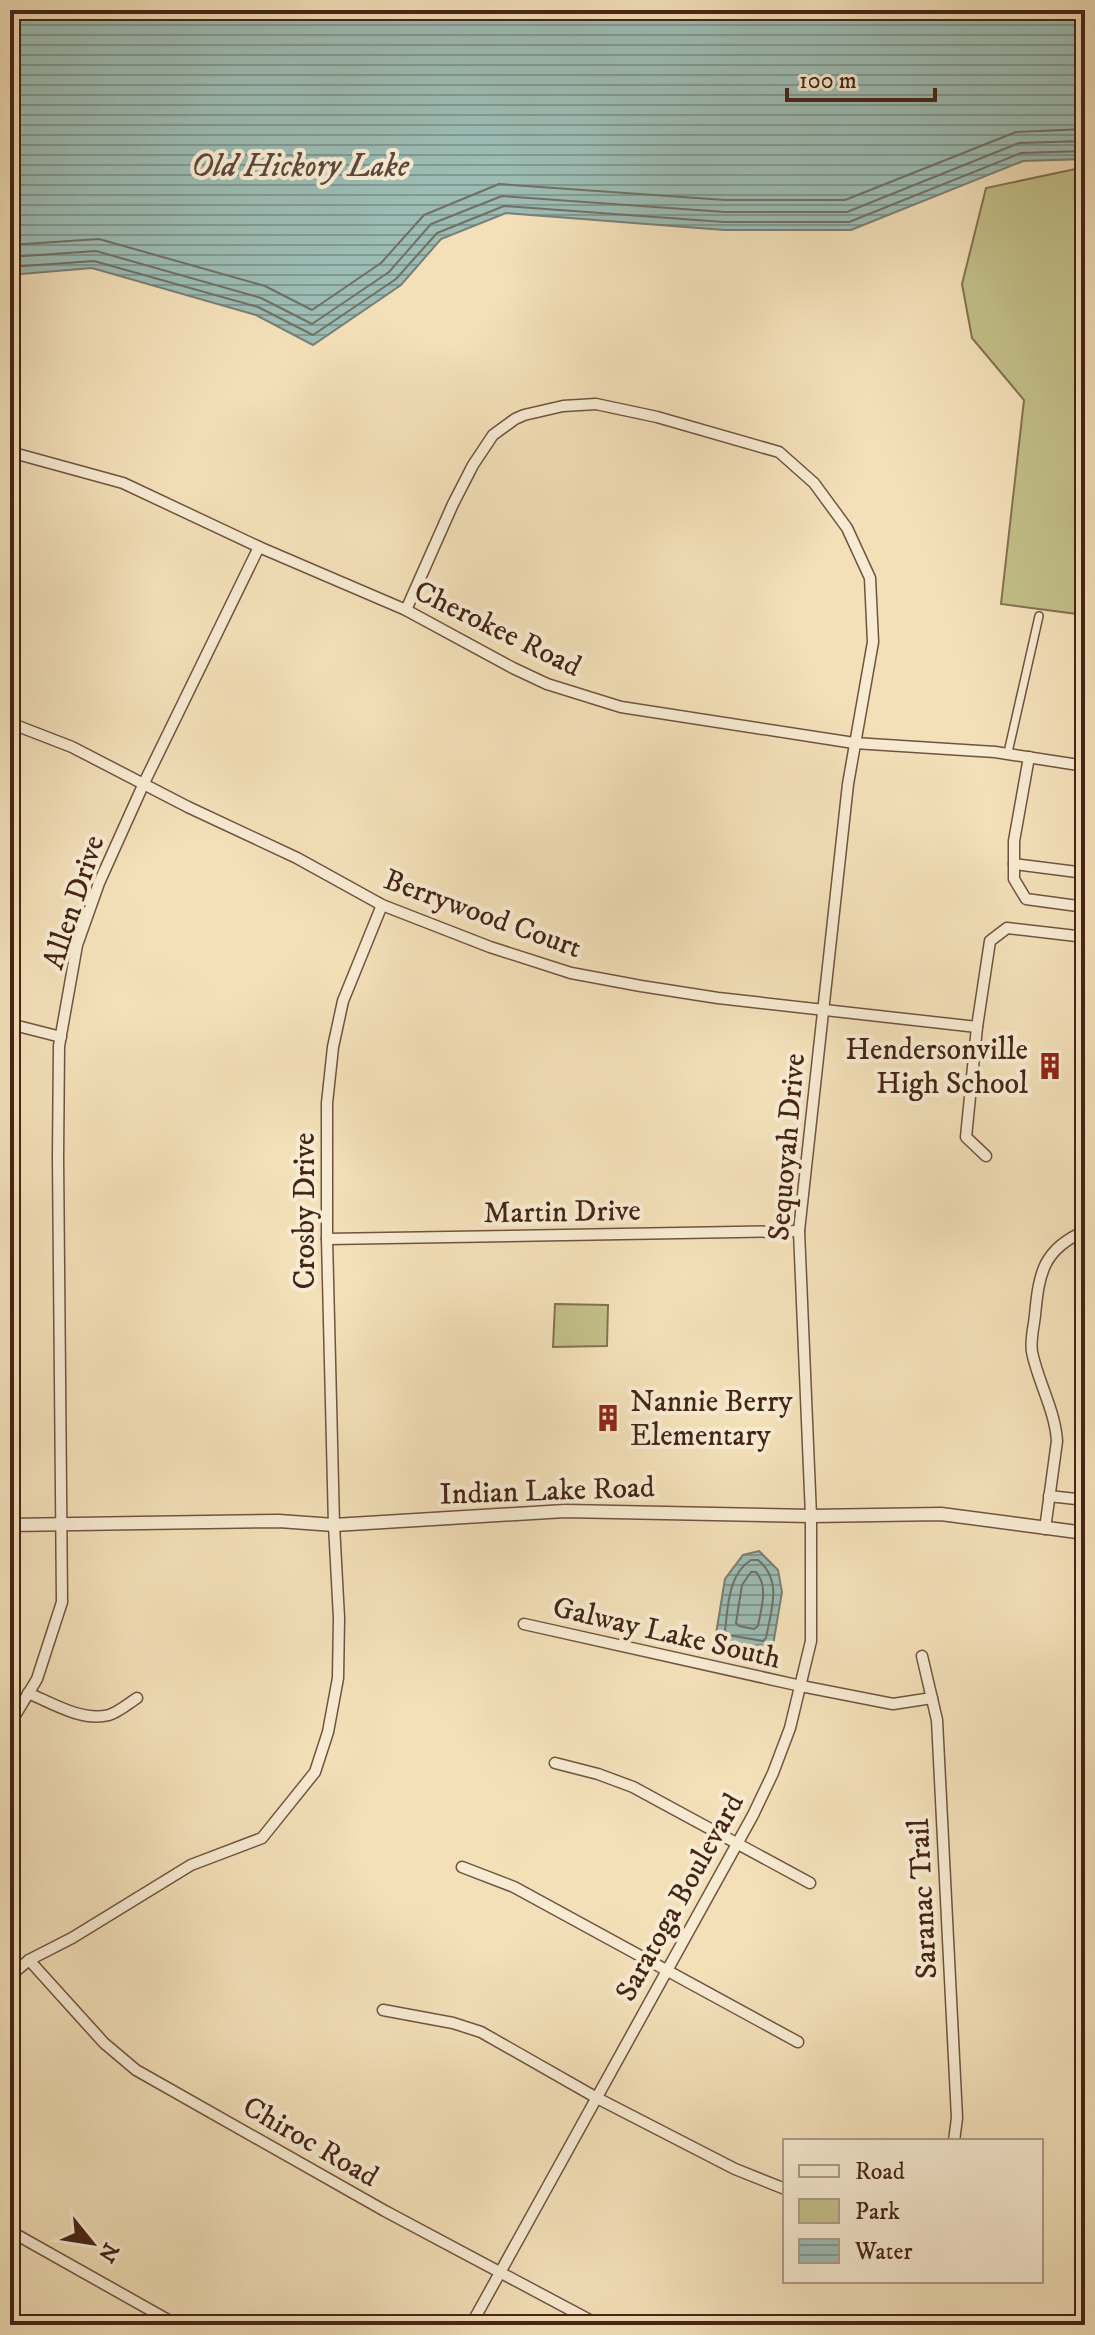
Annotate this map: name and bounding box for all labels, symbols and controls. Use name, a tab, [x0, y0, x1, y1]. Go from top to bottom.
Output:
scale bar	[787, 52, 935, 102]
text: 100 m	[799, 66, 857, 96]
water label: Old Hickory Lake	[191, 147, 410, 187]
street label: Cherokee Road	[408, 573, 587, 686]
street label: Allen Drive	[35, 831, 113, 974]
street label: Berrywood Court	[379, 862, 586, 967]
place label: Hendersonville High School	[845, 1032, 1028, 1103]
building icon: Hendersonville High School	[1035, 1051, 1065, 1081]
street label: Sequoyah Drive	[761, 1052, 814, 1242]
street label: Crosby Drive	[287, 1132, 324, 1290]
street label: Martin Drive	[483, 1193, 641, 1232]
place label: Nannie Berry Elementary	[630, 1384, 793, 1455]
building icon: Nannie Berry Elementary	[593, 1403, 623, 1433]
street label: Indian Lake Road	[439, 1469, 655, 1514]
street label: Galway Lake South	[549, 1589, 785, 1678]
street label: Saratoga Boulevard	[608, 1787, 753, 2008]
street label: Saranac Trail	[901, 1818, 946, 1980]
street label: Chiroc Road	[236, 2089, 385, 2196]
legend	[783, 2139, 1043, 2283]
text: Road	[855, 2157, 905, 2187]
text: Park	[855, 2197, 900, 2227]
north arrow	[52, 2203, 132, 2283]
text: Water	[854, 2237, 912, 2267]
text: N	[92, 2238, 124, 2267]

